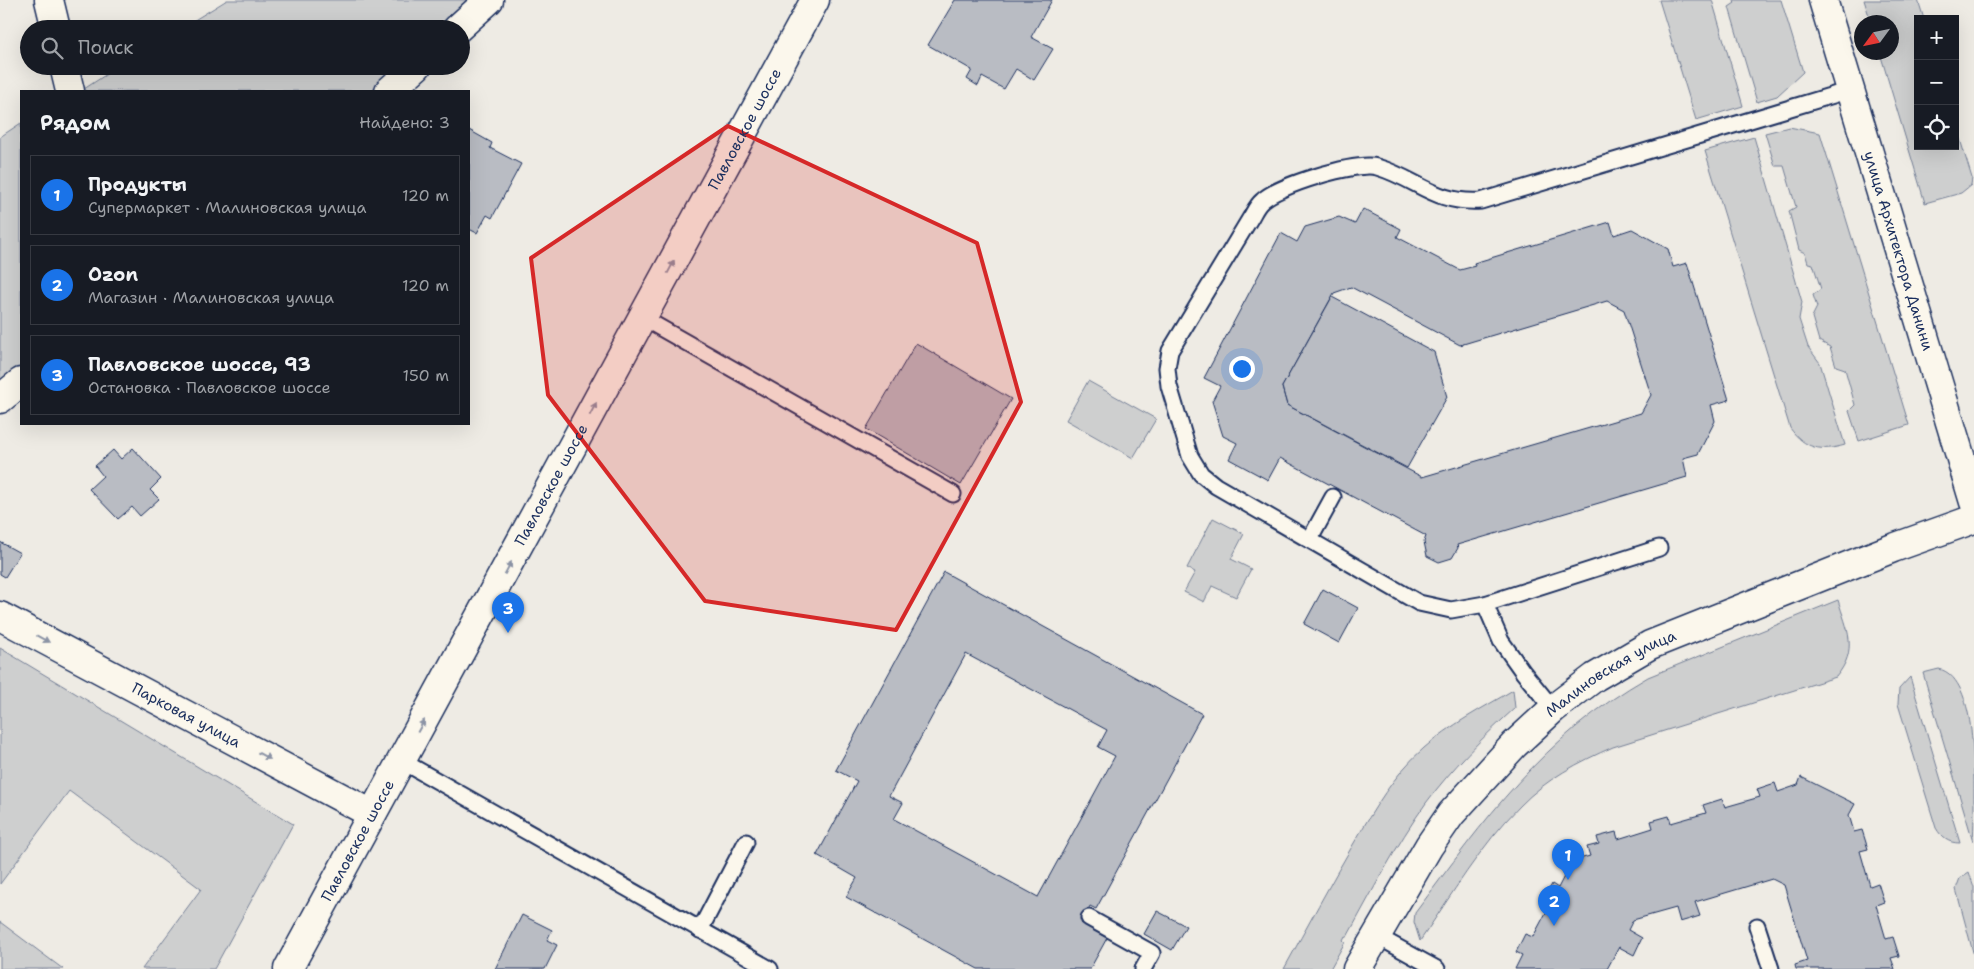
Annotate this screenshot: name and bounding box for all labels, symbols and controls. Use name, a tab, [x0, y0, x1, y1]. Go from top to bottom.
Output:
north arrow	[1854, 15, 1899, 60]
map controls	[1914, 15, 1959, 150]
button: +	[1914, 15, 1959, 60]
search box	[20, 20, 470, 75]
icon: search	[38, 34, 66, 62]
text: Поиск	[78, 35, 133, 60]
button: −	[1914, 60, 1959, 105]
street label: Павловское шоссе	[704, 65, 786, 193]
button: locate	[1914, 105, 1959, 150]
text: Рядом	[40, 109, 110, 137]
text: Найдено: 3	[359, 112, 450, 133]
street label: улица Архитектора Данини	[1859, 149, 1938, 353]
text: Продукты	[88, 172, 187, 197]
text: 1	[53, 185, 61, 206]
text: 120 m	[402, 185, 449, 206]
text: Супермаркет · Малиновская улица	[88, 197, 366, 218]
one-way arrow	[666, 260, 675, 273]
text: Ozon	[88, 262, 138, 287]
text: 2	[51, 275, 63, 296]
text: 120 m	[402, 275, 449, 296]
text: Магазин · Малиновская улица	[88, 287, 334, 308]
text: Павловское шоссе, 93	[88, 352, 311, 377]
your location	[1229, 356, 1255, 382]
text: 3	[51, 365, 63, 386]
text: 150 m	[402, 365, 449, 386]
text: Остановка · Павловское шоссе	[88, 377, 331, 398]
one-way arrow	[589, 402, 597, 417]
street label: Павловское шоссе	[510, 421, 592, 549]
one-way arrow	[504, 560, 512, 575]
pin: 3	[492, 592, 524, 633]
street label: Малиновская улица	[1541, 625, 1680, 721]
one-way arrow	[36, 635, 50, 643]
street label: Парковая улица	[128, 678, 245, 753]
one-way arrow	[417, 718, 425, 733]
one-way arrow	[257, 752, 271, 760]
street label: Павловское шоссе	[317, 776, 399, 905]
pin: 1	[1552, 839, 1584, 880]
pin: 2	[1538, 885, 1570, 926]

